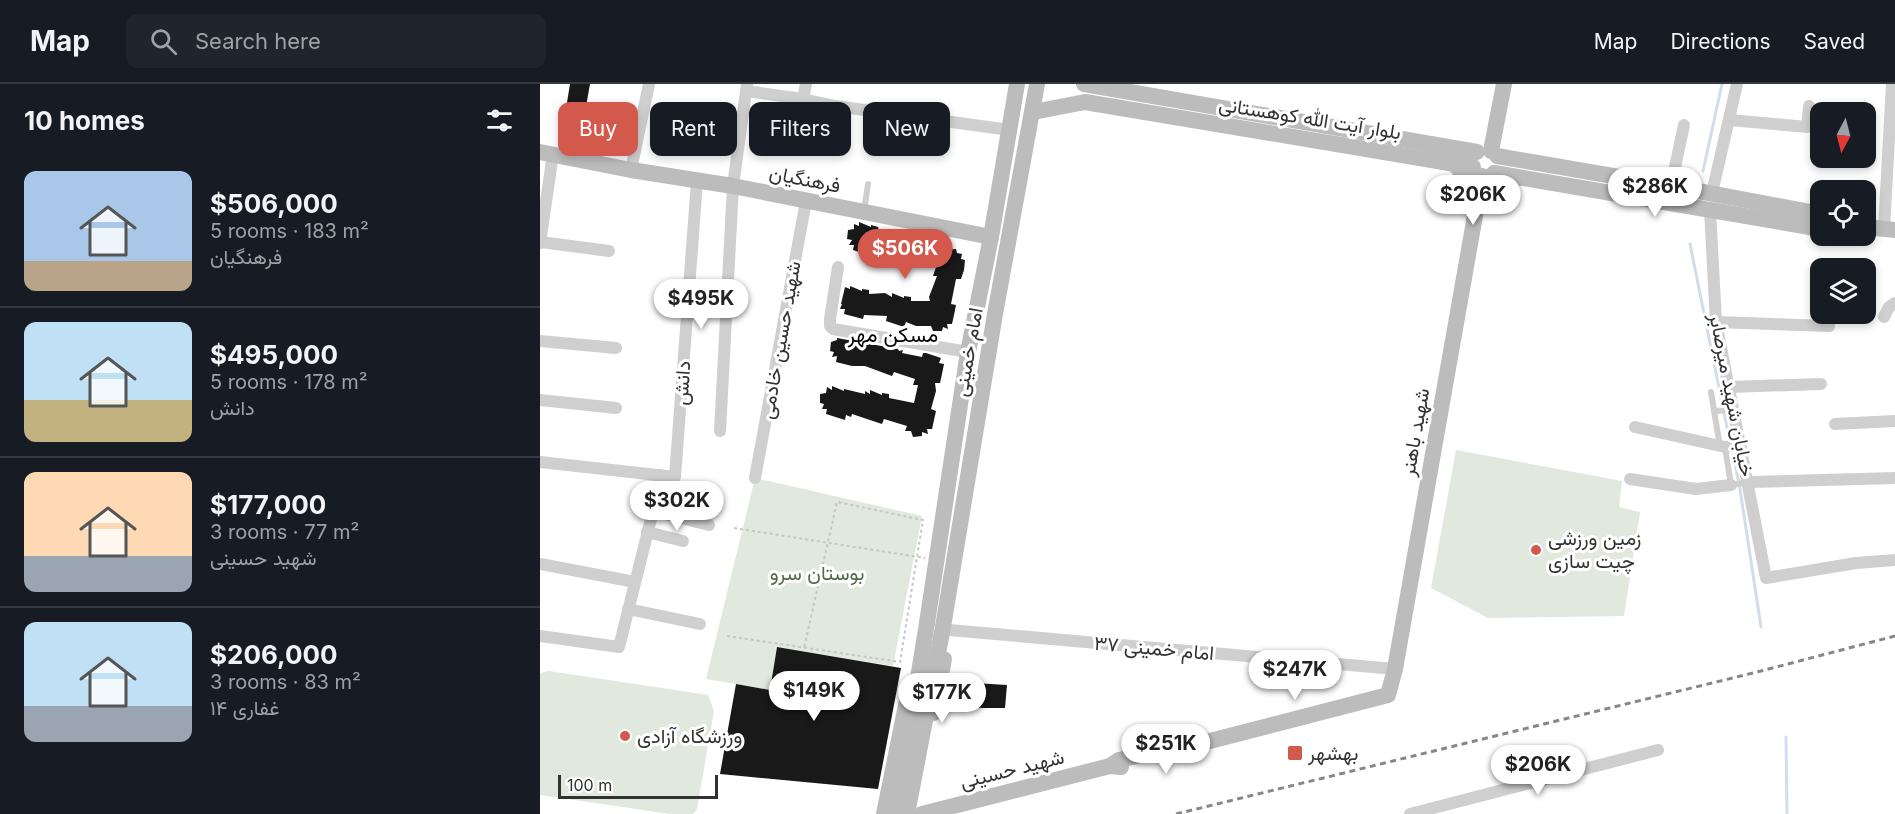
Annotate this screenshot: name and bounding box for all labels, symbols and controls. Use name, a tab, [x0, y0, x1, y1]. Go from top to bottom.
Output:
search box	[126, 14, 546, 68]
text: Map	[30, 24, 90, 58]
icon: search	[147, 25, 180, 58]
text: Search here	[195, 28, 321, 54]
text: Map	[1594, 29, 1637, 54]
text: Directions	[1670, 29, 1771, 54]
text: Saved	[1804, 29, 1865, 54]
street label: بلوار آیت الله کوهستانی	[1217, 92, 1403, 145]
chip: Buy	[558, 102, 638, 156]
chip: Rent	[650, 102, 737, 156]
chip: Filters	[749, 102, 851, 156]
chip: New	[863, 102, 950, 156]
north arrow	[1810, 102, 1876, 168]
map controls	[1810, 102, 1876, 324]
icon: filters	[483, 104, 516, 137]
text: 10 homes	[24, 105, 145, 136]
street label: فرهنگیان	[767, 160, 843, 199]
pin: $286K	[1613, 167, 1697, 218]
text: $286K	[1622, 174, 1688, 198]
pin: $206K	[1431, 175, 1515, 226]
button: locate	[1810, 180, 1876, 246]
text: $206K	[1440, 182, 1506, 206]
text: $506,000	[210, 188, 338, 219]
icon: home	[72, 195, 144, 267]
text: 5 rooms · 183 m²	[210, 219, 369, 243]
pin: $506K	[863, 229, 947, 280]
text: $506K	[872, 236, 938, 260]
text: فرهنگیان	[210, 245, 282, 269]
button: layers	[1810, 258, 1876, 324]
street label: شهید حسین خادمی	[754, 259, 807, 421]
pin: $495K	[659, 279, 743, 330]
text: $495K	[668, 286, 734, 310]
street label: امام خمینی	[948, 306, 989, 399]
street label: خیابان شهید میرصابر	[1703, 310, 1760, 479]
district label: مسکن مهر	[847, 322, 938, 348]
text: $495,000	[210, 339, 338, 370]
icon: home	[72, 346, 144, 418]
street label: دانش	[668, 360, 696, 406]
text: 5 rooms · 178 m²	[210, 370, 368, 394]
street label: شهید باهنر	[1395, 386, 1436, 479]
text: دانش	[210, 396, 255, 420]
pin: $302K	[635, 481, 719, 532]
text: $302K	[644, 488, 710, 512]
text: $177,000	[210, 489, 326, 520]
icon: home	[72, 496, 144, 568]
text: 3 rooms · 77 m²	[210, 520, 359, 544]
place label: زمین ورزشی چیت سازی	[1548, 526, 1641, 575]
marker: زمین ورزشی چیت سازی	[1529, 543, 1543, 557]
text: شهید حسینی	[210, 546, 317, 570]
park label: بوستان سرو	[770, 561, 864, 586]
street label: امام خمینی ۳۷	[1093, 631, 1215, 666]
text: $206,000	[210, 639, 338, 670]
icon: home	[72, 646, 144, 718]
pin: $247K	[1253, 650, 1337, 701]
text: $247K	[1263, 657, 1327, 681]
text: 3 rooms · 83 m²	[210, 670, 361, 694]
pin: $149K	[772, 671, 856, 722]
pin: $177K	[900, 673, 984, 724]
text: $149K	[783, 678, 845, 702]
text: $177K	[912, 680, 972, 704]
text: غفاری ۱۴	[210, 696, 279, 720]
place label: ورزشگاه آزادی	[637, 724, 742, 749]
pin: $251K	[1124, 724, 1208, 775]
marker: ورزشگاه آزادی	[618, 729, 632, 743]
text: $251K	[1135, 731, 1197, 755]
place label: بهشهر	[1307, 741, 1358, 766]
street label: شهید حسینی	[957, 744, 1067, 794]
marker: بهشهر	[1286, 744, 1304, 762]
pin: $206K	[1496, 745, 1580, 796]
text: $206K	[1505, 752, 1571, 776]
scale bar	[558, 772, 718, 800]
text: 100 m	[567, 775, 612, 795]

